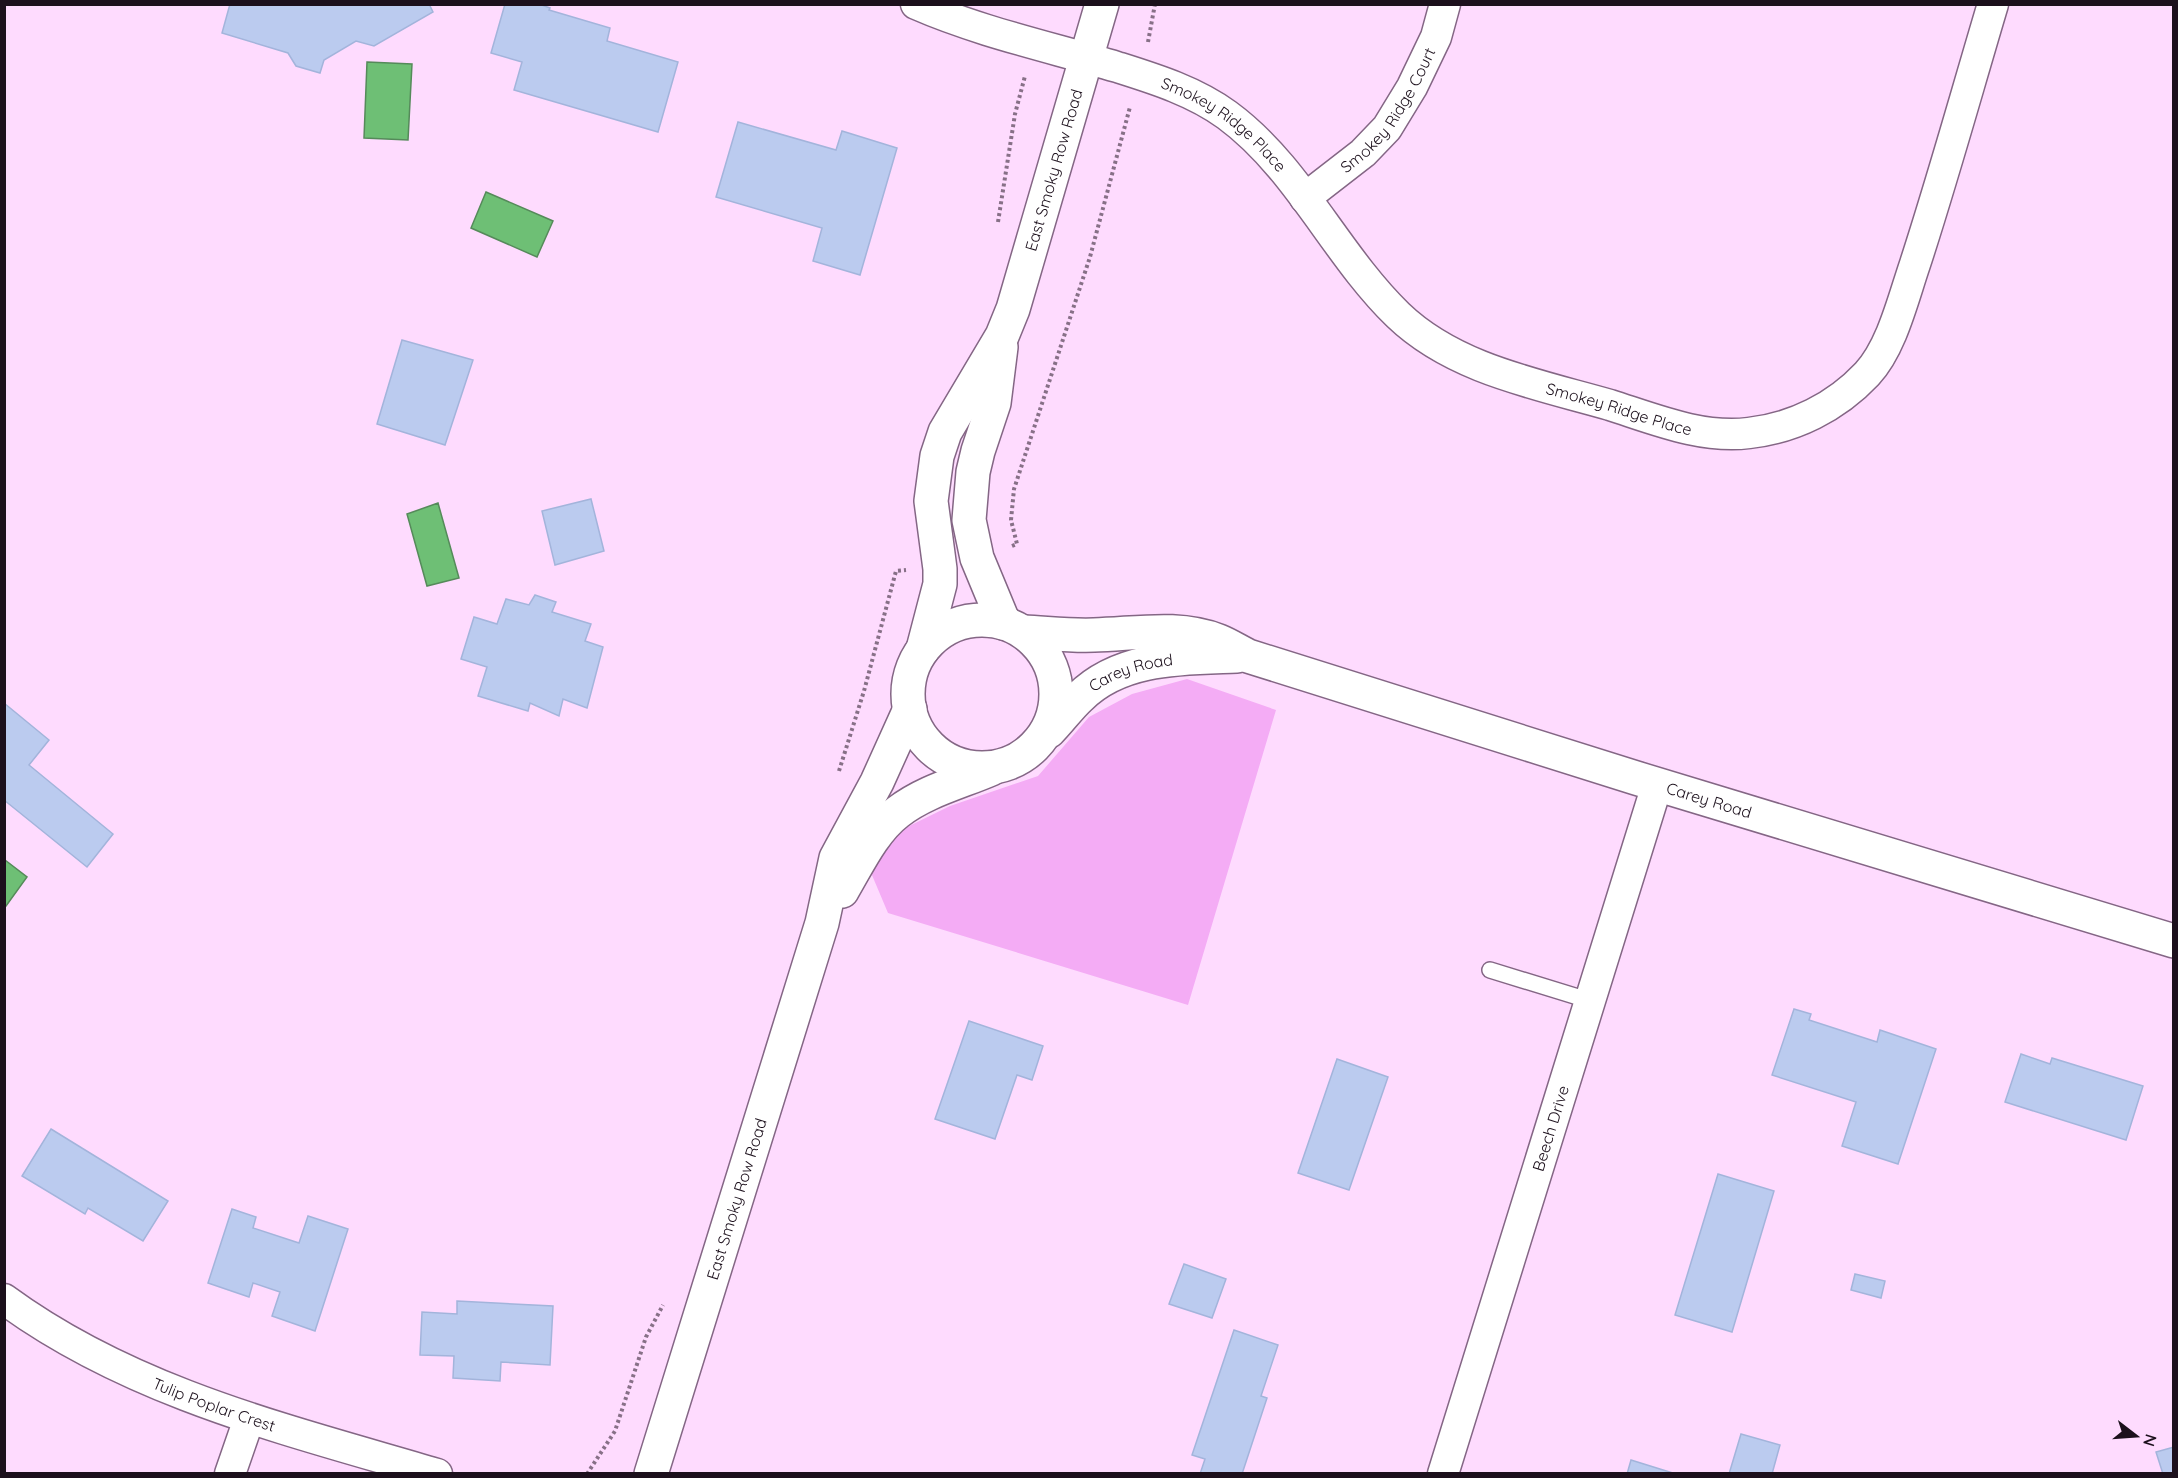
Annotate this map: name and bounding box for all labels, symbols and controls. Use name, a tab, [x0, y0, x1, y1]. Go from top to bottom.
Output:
street label: Smokey Ridge Court	[1336, 44, 1440, 177]
street label: Smokey Ridge Place	[1159, 73, 1291, 176]
street label: East Smoky Row Road	[1020, 87, 1087, 253]
street label: Smokey Ridge Place	[1544, 378, 1694, 439]
street label: Carey Road	[1085, 649, 1174, 696]
street label: Carey Road	[1664, 778, 1754, 822]
street label: Beech Drive	[1528, 1083, 1573, 1174]
street label: East Smoky Row Road	[702, 1116, 771, 1282]
street label: Tulip Poplar Crest	[150, 1373, 278, 1436]
north arrow	[2106, 1406, 2166, 1466]
text: N	[2139, 1432, 2162, 1449]

